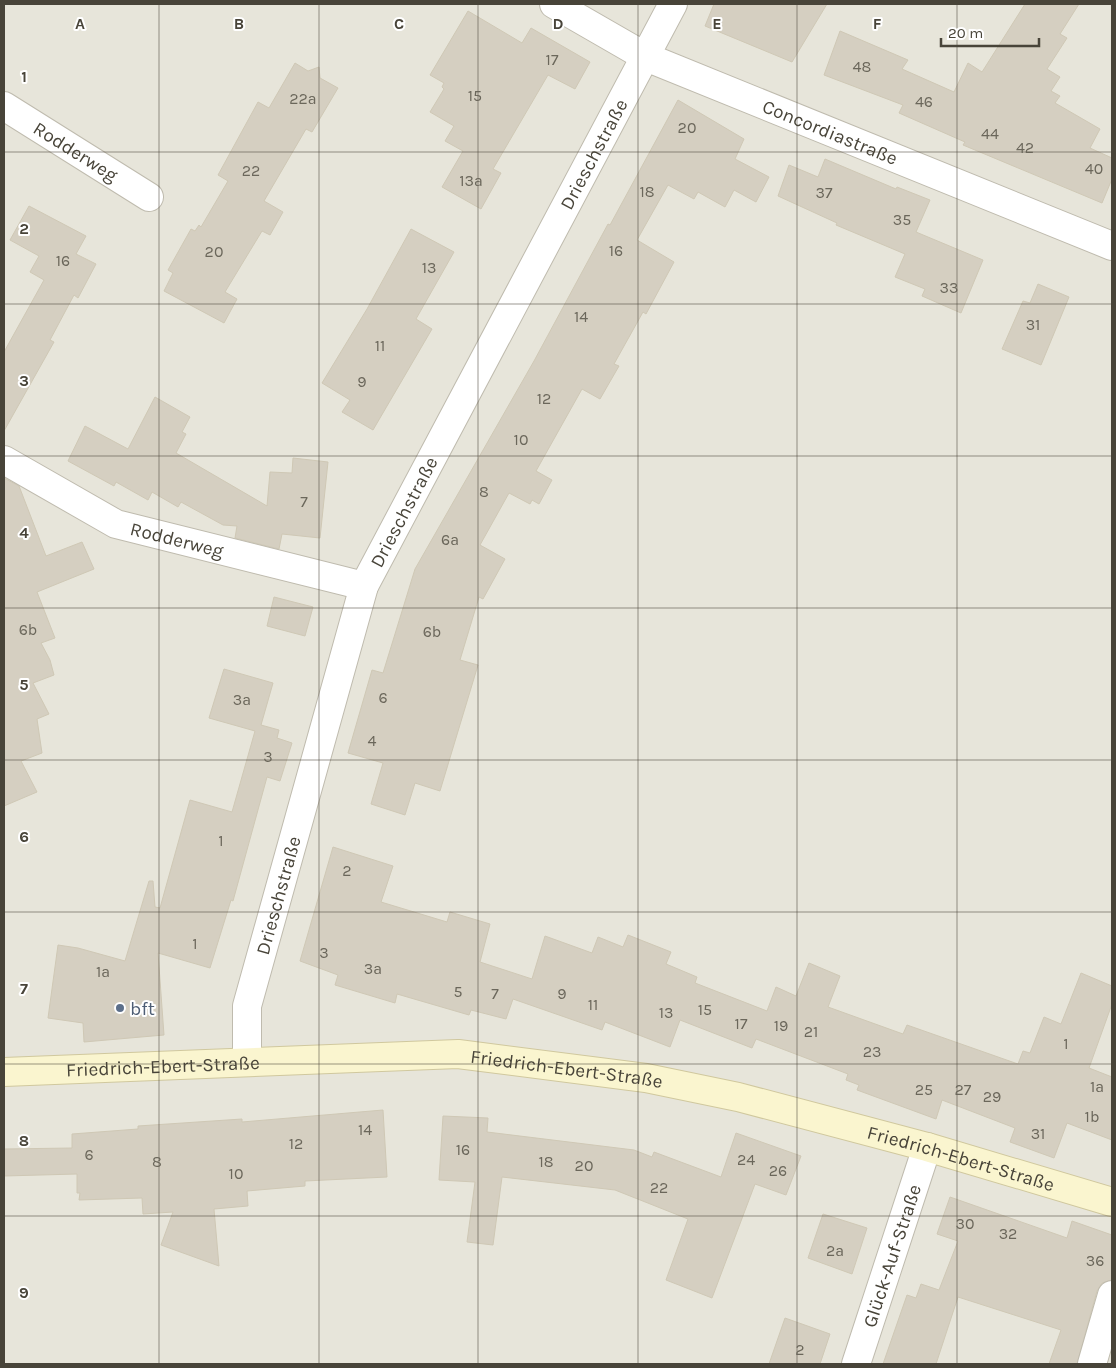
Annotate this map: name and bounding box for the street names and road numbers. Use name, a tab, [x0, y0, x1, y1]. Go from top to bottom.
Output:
street label: Drieschstraße	[556, 95, 633, 214]
street label: Concordiastraße	[759, 95, 901, 170]
street label: Rodderweg	[29, 117, 122, 187]
street label: Drieschstraße	[366, 453, 443, 571]
street label: Rodderweg	[128, 518, 226, 563]
street label: Drieschstraße	[252, 834, 306, 957]
street label: Friedrich-Ebert-Straße	[469, 1046, 665, 1093]
street label: Friedrich-Ebert-Straße	[66, 1052, 260, 1082]
street label: Friedrich-Ebert-Straße	[865, 1122, 1057, 1196]
street label: Glück-Auf-Straße	[859, 1182, 926, 1330]

